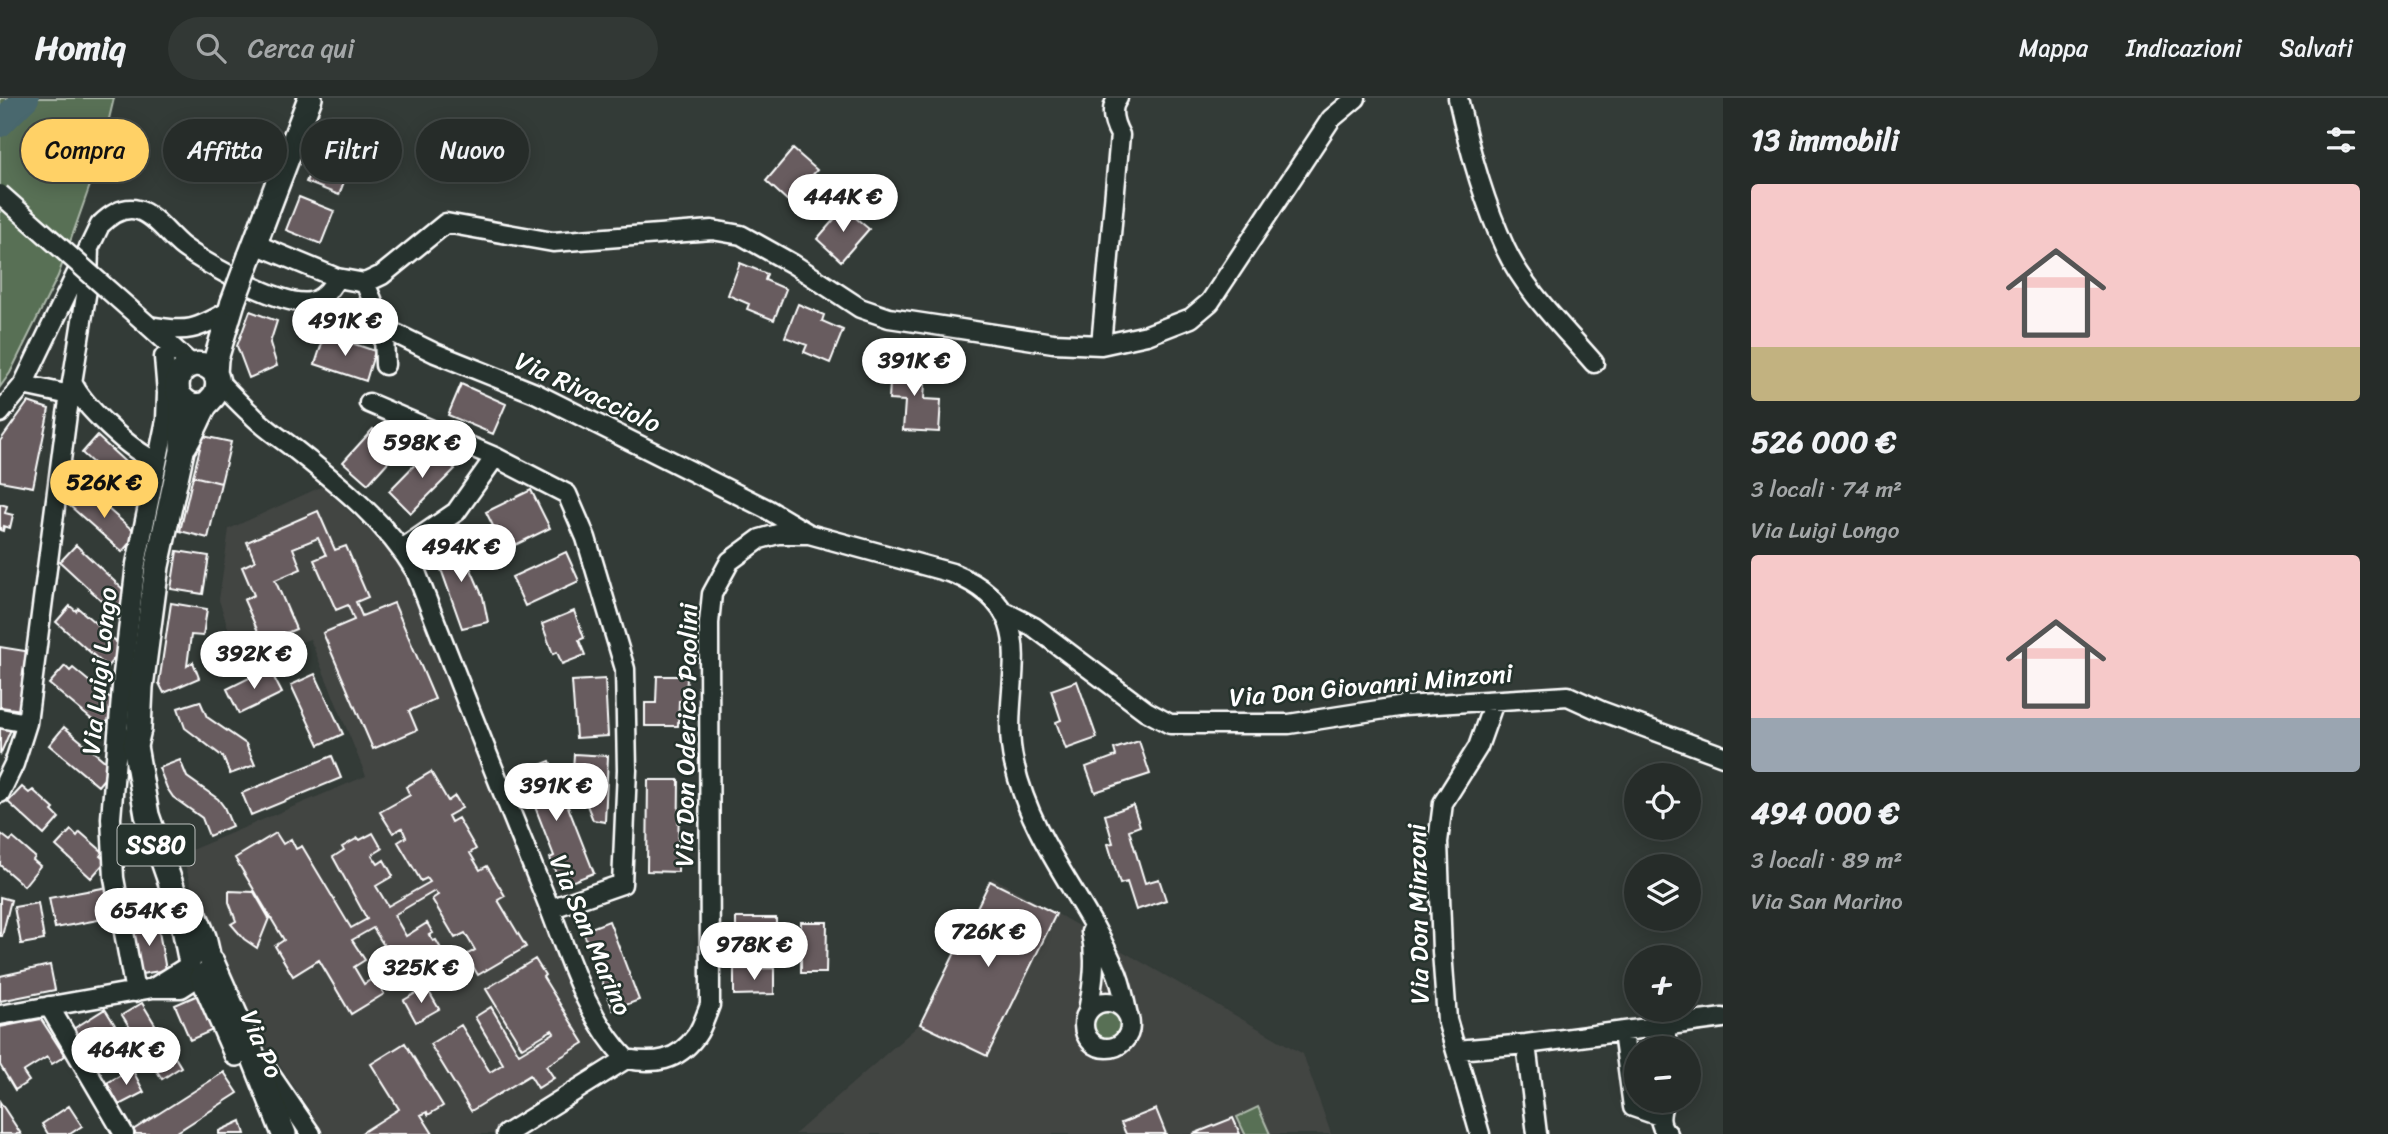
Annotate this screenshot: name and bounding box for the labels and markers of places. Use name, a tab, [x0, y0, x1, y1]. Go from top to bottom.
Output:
pin: 444K €	[786, 174, 900, 234]
pin: 491K €	[288, 299, 402, 358]
pin: 391K €	[857, 338, 971, 398]
pin: 598K €	[365, 420, 479, 480]
pin: 526K €	[47, 460, 161, 520]
pin: 494K €	[404, 524, 518, 584]
pin: 392K €	[197, 632, 311, 691]
pin: 391K €	[499, 764, 613, 823]
pin: 654K €	[92, 888, 206, 948]
pin: 726K €	[931, 910, 1045, 969]
pin: 978K €	[697, 922, 811, 982]
pin: 325K €	[364, 946, 478, 1005]
pin: 464K €	[69, 1028, 183, 1087]

